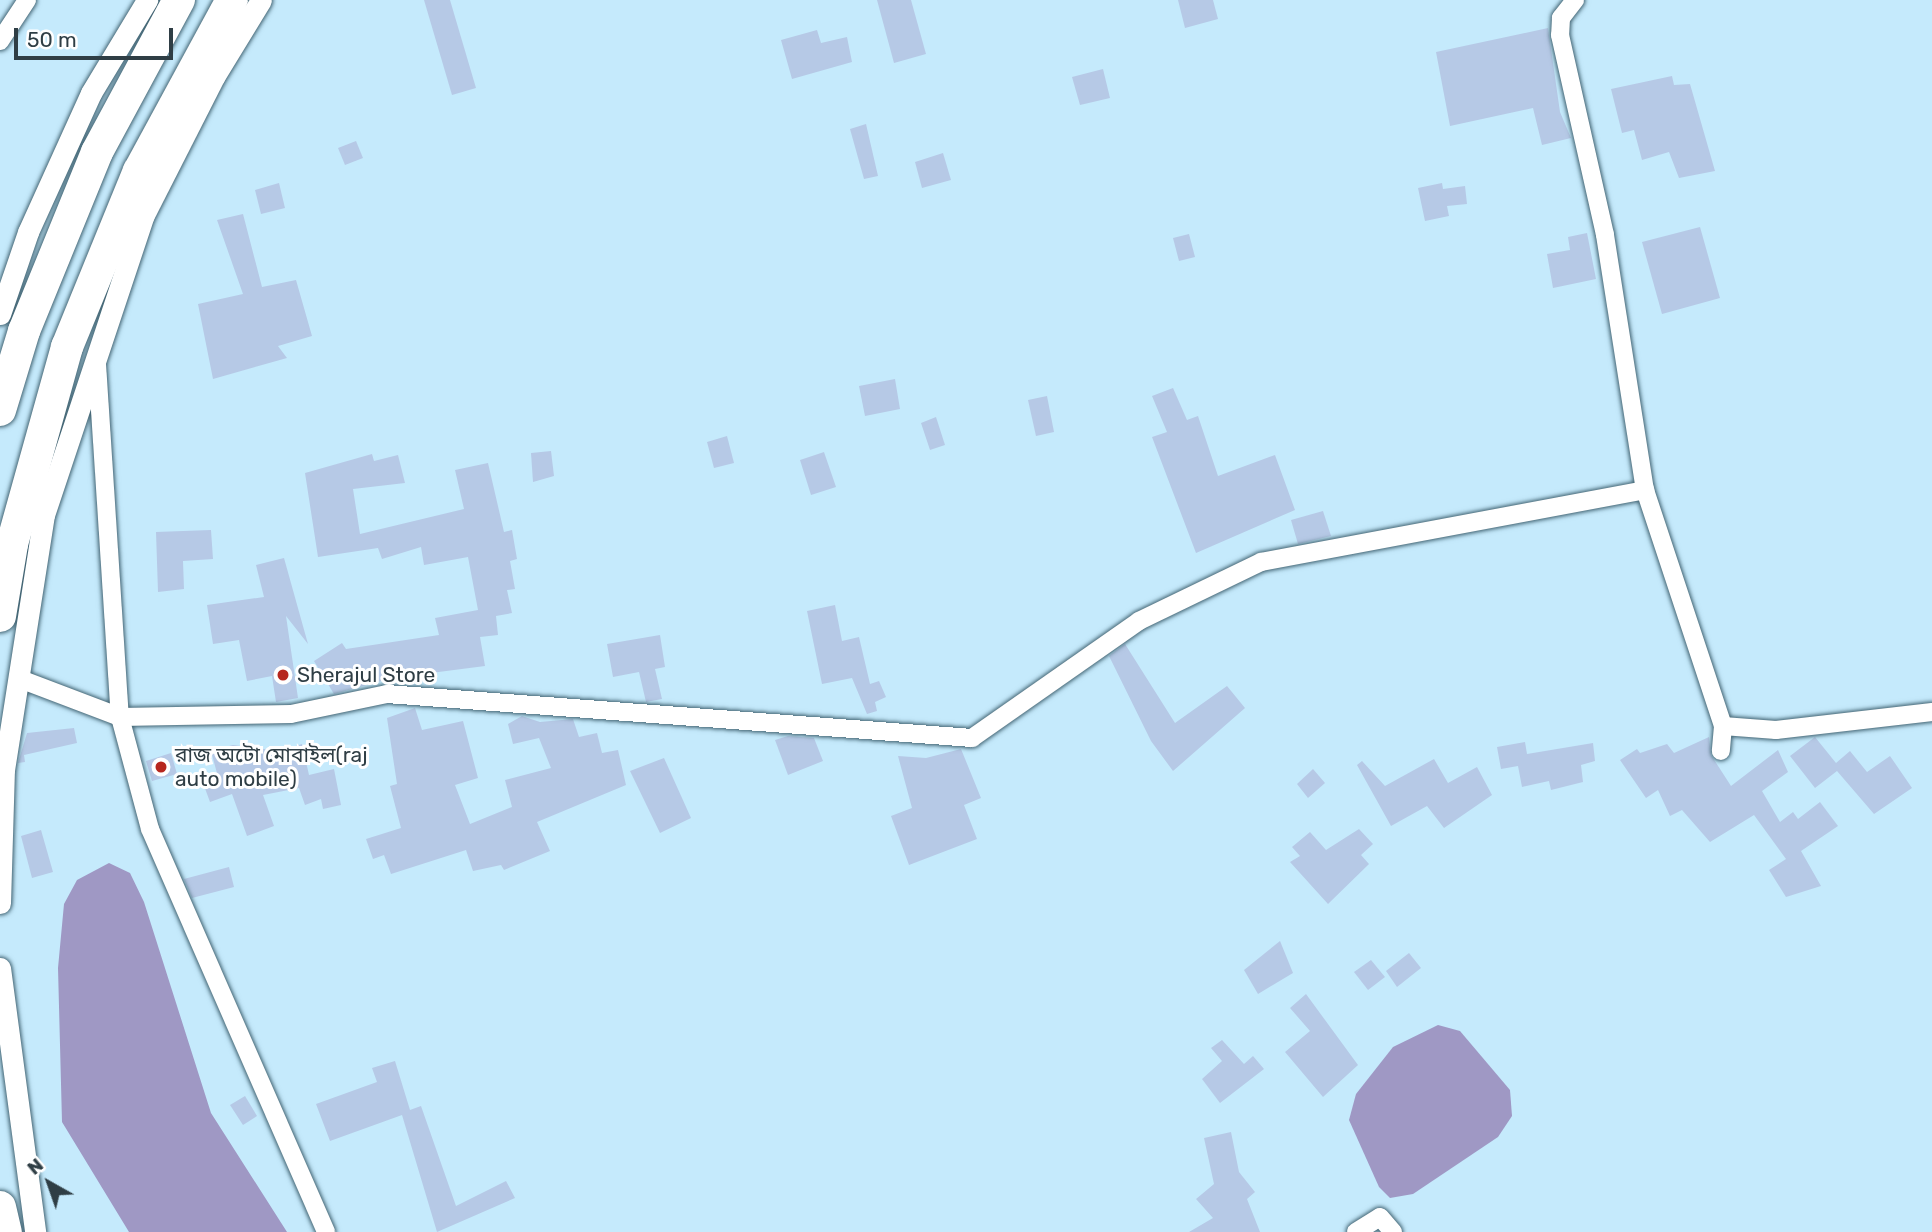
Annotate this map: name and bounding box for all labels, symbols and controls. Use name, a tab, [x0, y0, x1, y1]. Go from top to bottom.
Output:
scale bar	[18, 14, 177, 58]
text: 50 m	[27, 27, 77, 52]
place label: Sherajul Store	[297, 662, 435, 688]
marker: Sherajul Store	[275, 667, 291, 683]
place label: রাজ অটো মোবাইল(raj auto mobile)	[175, 742, 368, 792]
marker: রাজ অটো মোবাইল(raj auto mobile)	[153, 759, 169, 775]
north arrow	[14, 1148, 84, 1218]
text: N	[23, 1153, 48, 1180]

